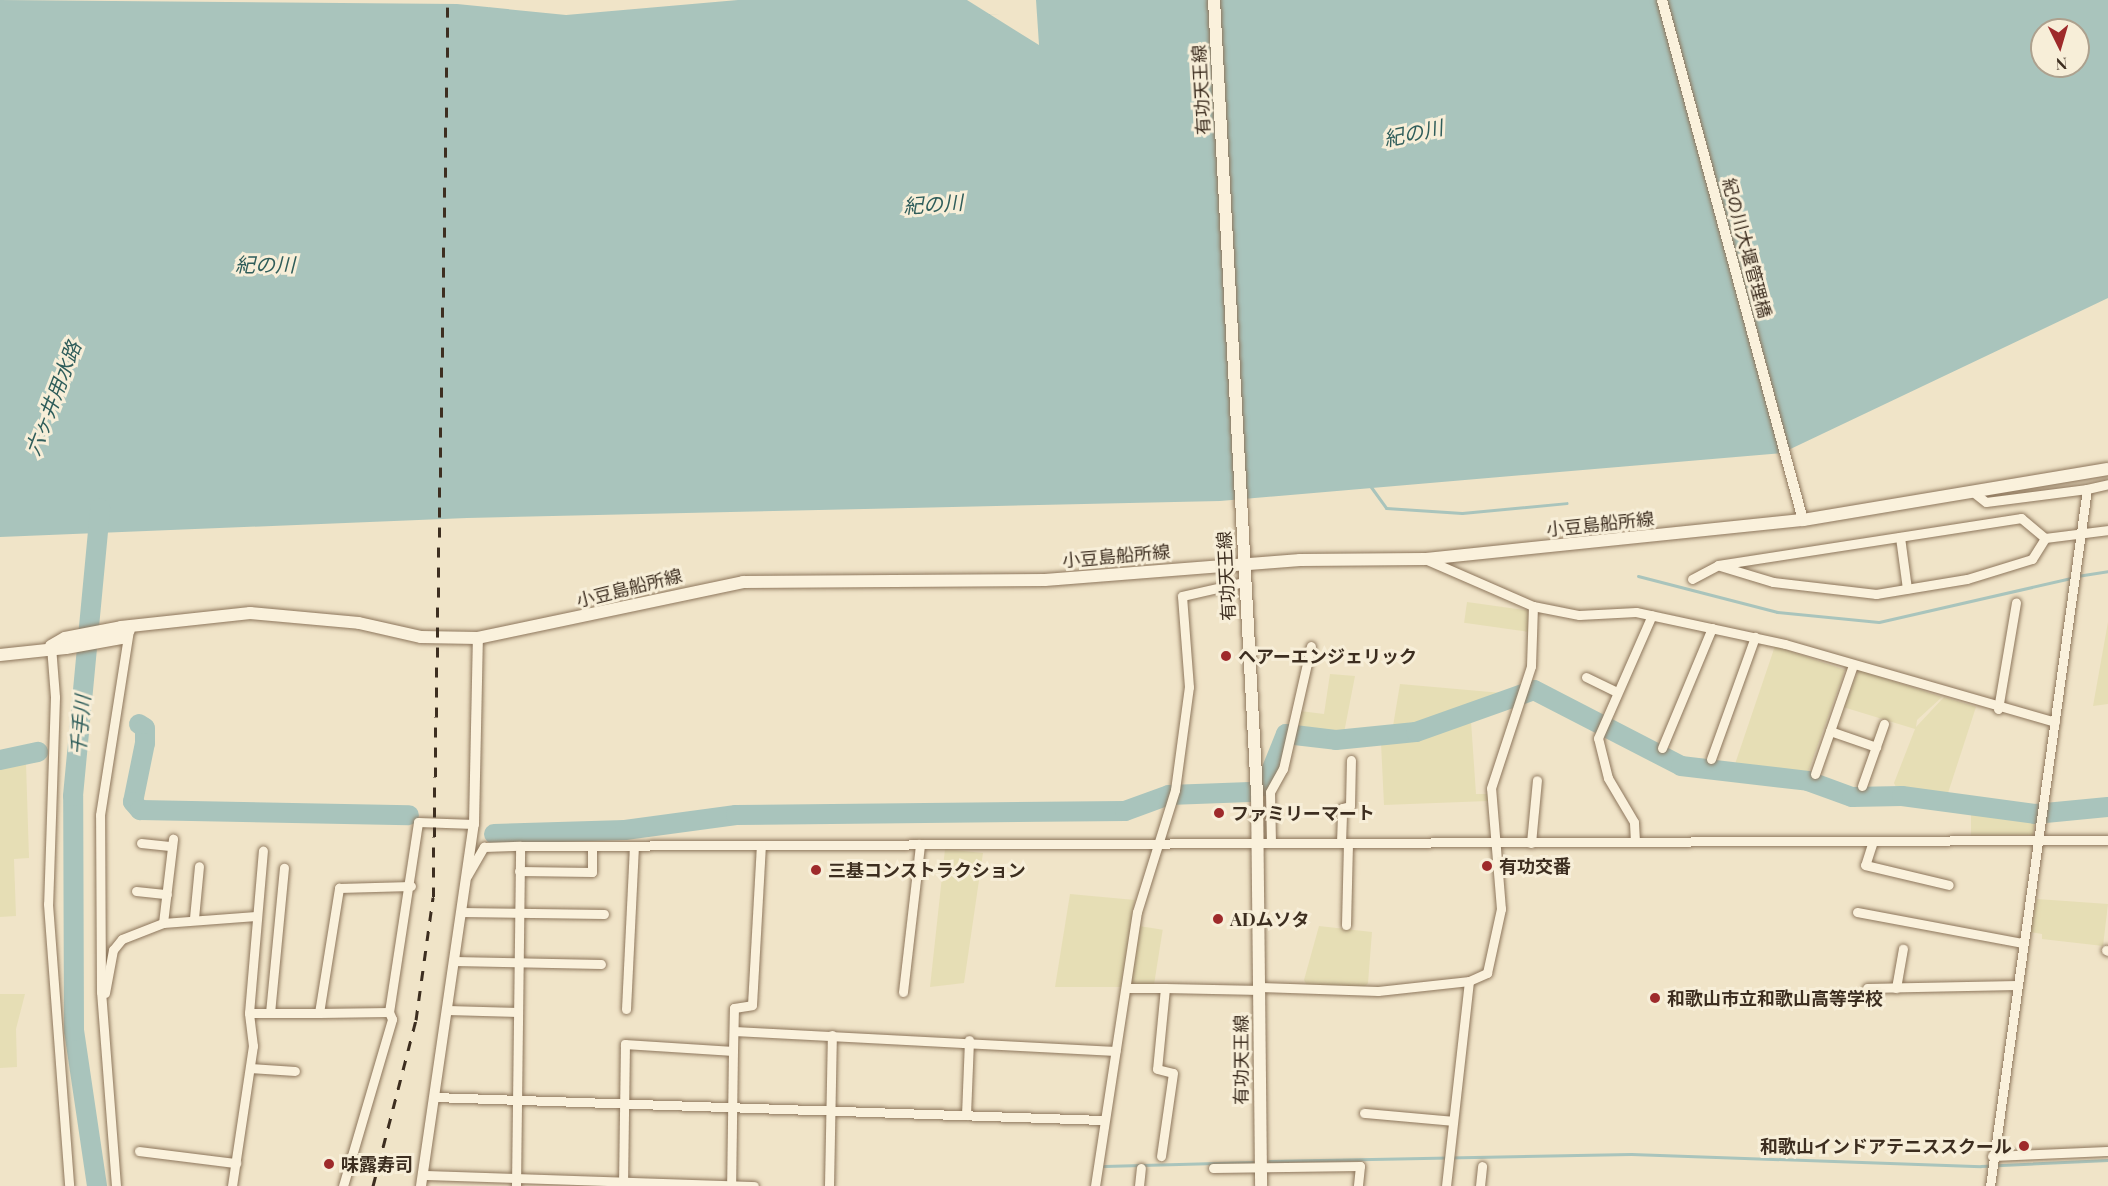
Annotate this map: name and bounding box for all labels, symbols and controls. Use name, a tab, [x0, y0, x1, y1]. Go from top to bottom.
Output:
north arrow	[2030, 18, 2090, 78]
street label: 有功天王線	[1188, 44, 1214, 136]
text: N	[2055, 53, 2068, 75]
water label: 紀の川	[1381, 114, 1445, 150]
street label: 紀の川大堰管理橋	[1718, 176, 1776, 320]
water label: 紀の川	[902, 189, 964, 217]
water label: 紀の川	[235, 251, 295, 275]
water label: 六ヶ井用水路	[19, 338, 85, 458]
street label: 小豆島船所線	[1545, 508, 1655, 540]
street label: 有功天王線	[1213, 530, 1239, 622]
street label: 小豆島船所線	[1061, 541, 1171, 571]
street label: 小豆島船所線	[574, 564, 684, 612]
place label: ヘアーエンジェリック	[1238, 645, 1417, 667]
marker: ヘアーエンジェリック	[1219, 649, 1233, 663]
water label: 千手川	[64, 694, 94, 756]
place label: ファミリーマート	[1231, 802, 1375, 824]
marker: ファミリーマート	[1212, 806, 1226, 820]
place label: 有功交番	[1499, 855, 1571, 877]
place label: 三基コンストラクション	[828, 859, 1026, 881]
marker: 有功交番	[1480, 859, 1494, 873]
marker: 三基コンストラクション	[809, 863, 823, 877]
place label: ADムソタ	[1230, 908, 1310, 930]
marker: ADムソタ	[1211, 912, 1225, 926]
place label: 和歌山市立和歌山高等学校	[1667, 987, 1883, 1009]
marker: 和歌山市立和歌山高等学校	[1648, 991, 1662, 1005]
street label: 有功天王線	[1230, 1015, 1252, 1105]
place label: 和歌山インドアテニススクール	[1760, 1135, 2012, 1157]
marker: 和歌山インドアテニススクール	[2017, 1139, 2031, 1153]
place label: 味露寿司	[341, 1153, 413, 1175]
marker: 味露寿司	[322, 1157, 336, 1171]

